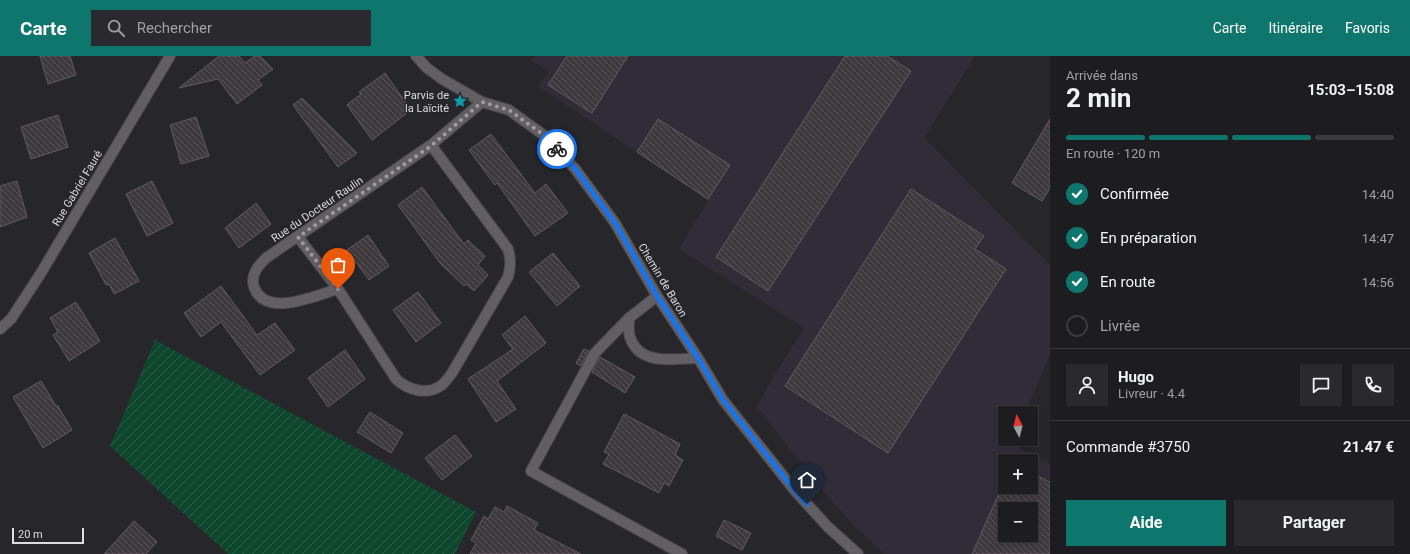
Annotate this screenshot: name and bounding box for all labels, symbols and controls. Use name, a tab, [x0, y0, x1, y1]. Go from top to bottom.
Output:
search box	[91, 10, 371, 46]
text: Carte	[20, 17, 67, 40]
icon: search	[105, 17, 127, 39]
text: Rechercher	[137, 19, 212, 37]
text: Carte	[1213, 20, 1246, 36]
text: Itinéraire	[1268, 20, 1323, 36]
text: Favoris	[1345, 20, 1390, 36]
text: Arrivée dans	[1066, 68, 1138, 83]
text: 15:03–15:08	[1307, 81, 1394, 99]
text: 2 min	[1066, 83, 1131, 113]
place label: Parvis de la Laïcité	[404, 89, 449, 115]
place icon: Parvis de la Laïcité	[452, 93, 468, 109]
courier	[537, 129, 577, 169]
icon: bike	[546, 138, 568, 160]
text: En route · 120 m	[1066, 146, 1160, 161]
street label: Rue Gabriel Fauré	[50, 148, 105, 229]
street label: Rue du Docteur Raulin	[269, 174, 366, 245]
icon: check	[1066, 183, 1088, 205]
text: Confirmée	[1100, 185, 1169, 203]
text: 14:40	[1362, 187, 1394, 202]
icon: check	[1066, 227, 1088, 249]
text: En préparation	[1100, 229, 1197, 247]
text: 14:47	[1362, 231, 1394, 246]
street label: Chemin de Baron	[635, 241, 690, 319]
pin	[321, 248, 355, 289]
icon: bag	[327, 254, 349, 276]
icon: check	[1066, 271, 1088, 293]
text: En route	[1100, 273, 1155, 291]
text: 14:56	[1362, 275, 1394, 290]
text: Livrée	[1100, 317, 1140, 335]
button: person	[1066, 364, 1108, 406]
button: chat	[1300, 364, 1342, 406]
button: phone	[1352, 364, 1394, 406]
text: Hugo	[1118, 368, 1154, 386]
text: Livreur · 4.4	[1118, 386, 1185, 401]
north arrow	[998, 406, 1038, 446]
map controls	[998, 406, 1038, 542]
text: Commande #3750	[1066, 438, 1190, 456]
text: 21.47 €	[1343, 438, 1394, 456]
button: +	[998, 454, 1038, 494]
pin	[790, 463, 824, 504]
icon: home	[796, 469, 818, 491]
button: Aide	[1066, 500, 1226, 546]
button: Partager	[1234, 500, 1394, 546]
button: −	[998, 502, 1038, 542]
scale bar	[12, 526, 84, 545]
text: 20 m	[18, 528, 43, 541]

